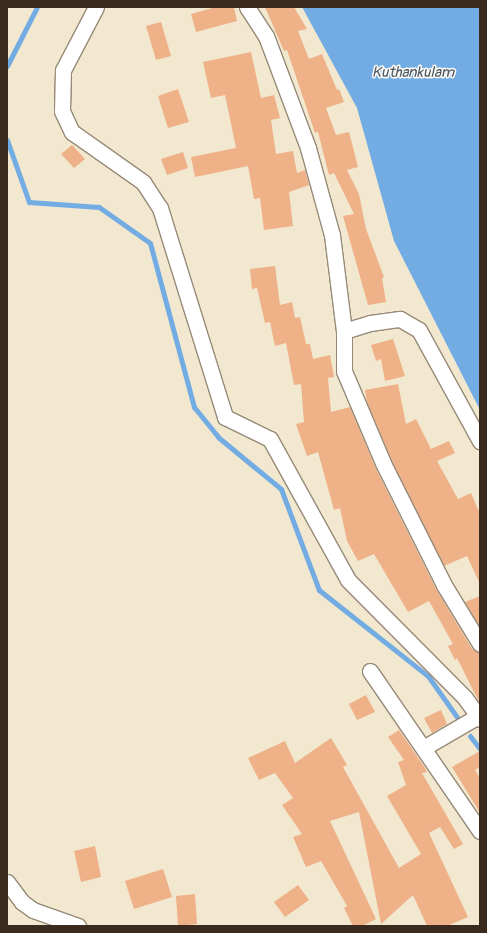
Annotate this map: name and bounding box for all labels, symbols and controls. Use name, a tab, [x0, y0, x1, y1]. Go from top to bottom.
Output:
water label: Kuthankulam	[372, 64, 454, 82]

